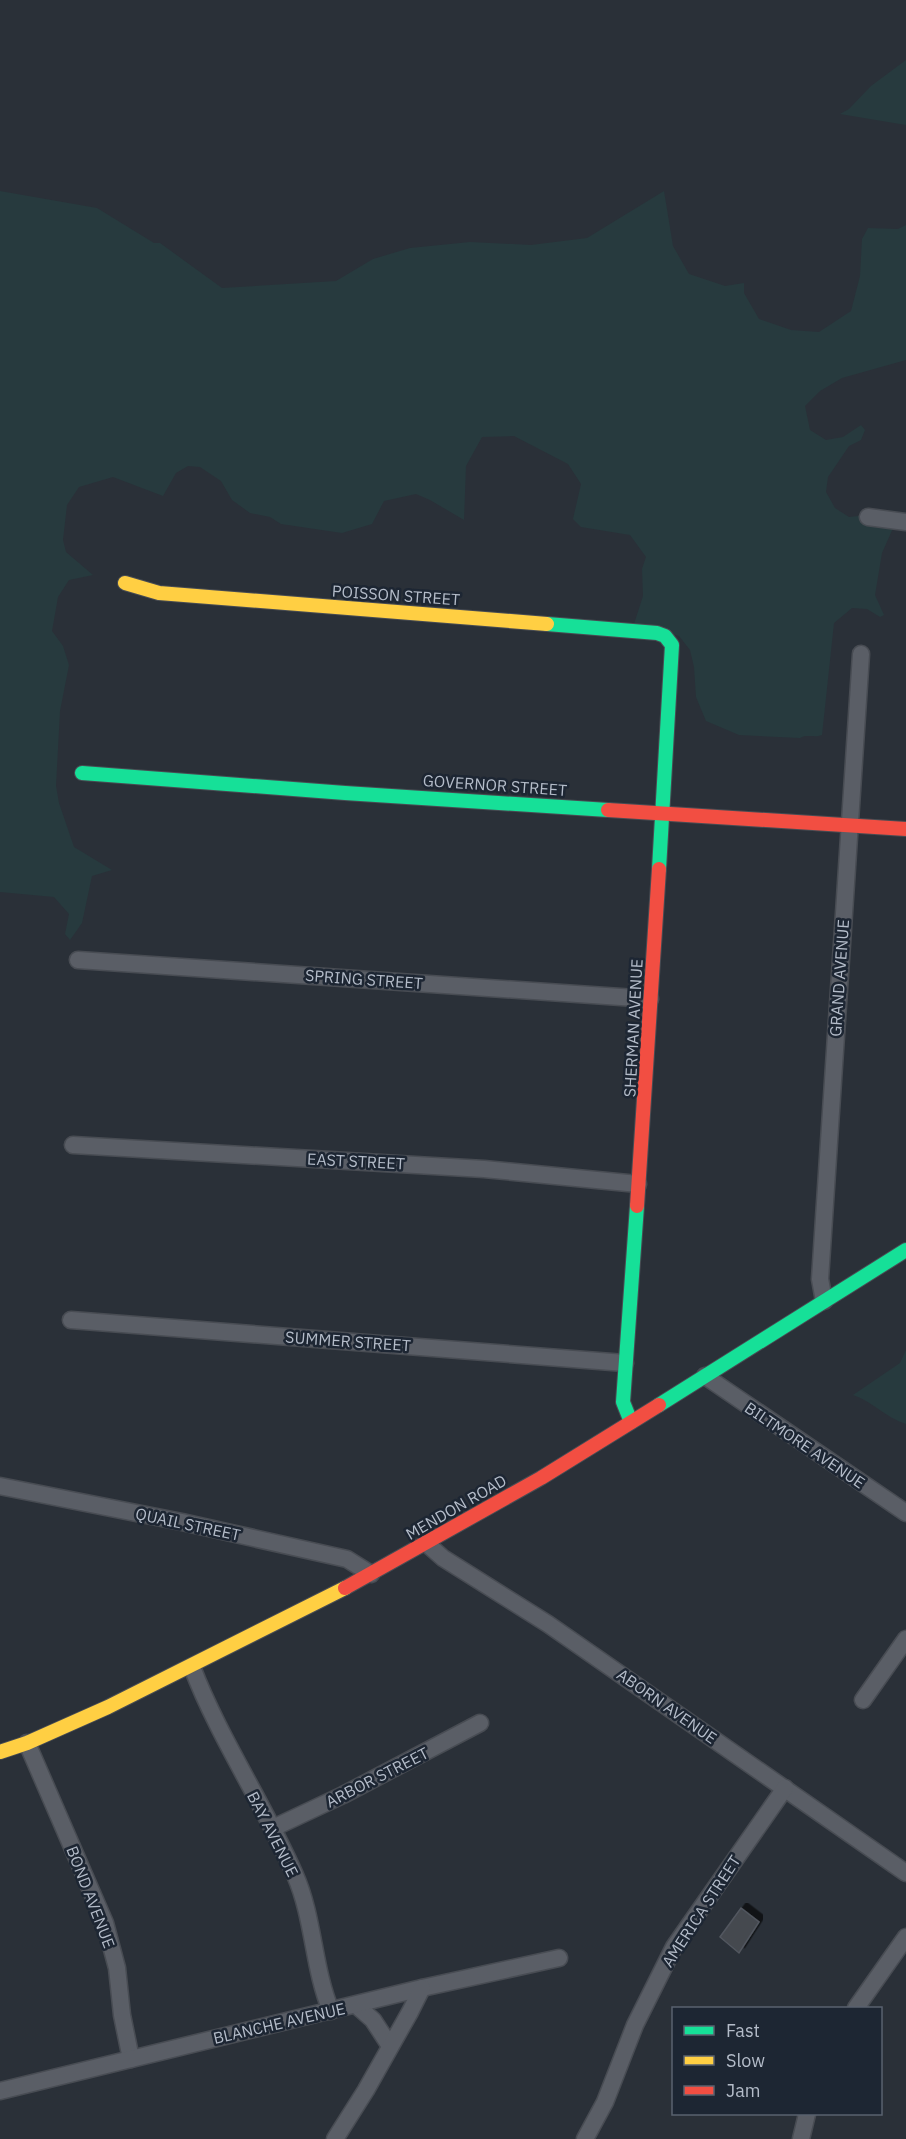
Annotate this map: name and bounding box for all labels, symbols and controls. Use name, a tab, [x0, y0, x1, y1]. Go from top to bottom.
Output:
street label: POISSON STREET	[331, 581, 461, 609]
street label: GOVERNOR STREET	[422, 770, 568, 800]
street label: GRAND AVENUE	[825, 919, 853, 1037]
street label: SHERMAN AVENUE	[619, 958, 647, 1098]
street label: SPRING STREET	[304, 965, 424, 993]
street label: EAST STREET	[307, 1148, 405, 1174]
street label: SUMMER STREET	[285, 1327, 411, 1355]
street label: BILTMORE AVENUE	[741, 1397, 869, 1493]
street label: MENDON ROAD	[402, 1470, 510, 1544]
street label: QUAIL STREET	[134, 1503, 242, 1545]
street label: ABORN AVENUE	[613, 1664, 721, 1748]
street label: ARBOR STREET	[322, 1743, 432, 1811]
street label: BAY AVENUE	[243, 1788, 303, 1880]
street label: BOND AVENUE	[62, 1843, 120, 1951]
street label: AMERICA STREET	[657, 1851, 745, 1971]
street label: BLANCHE AVENUE	[211, 1998, 347, 2048]
legend	[672, 2007, 882, 2115]
text: Fast	[726, 2019, 760, 2042]
text: Slow	[726, 2049, 765, 2072]
text: Jam	[726, 2079, 761, 2102]

